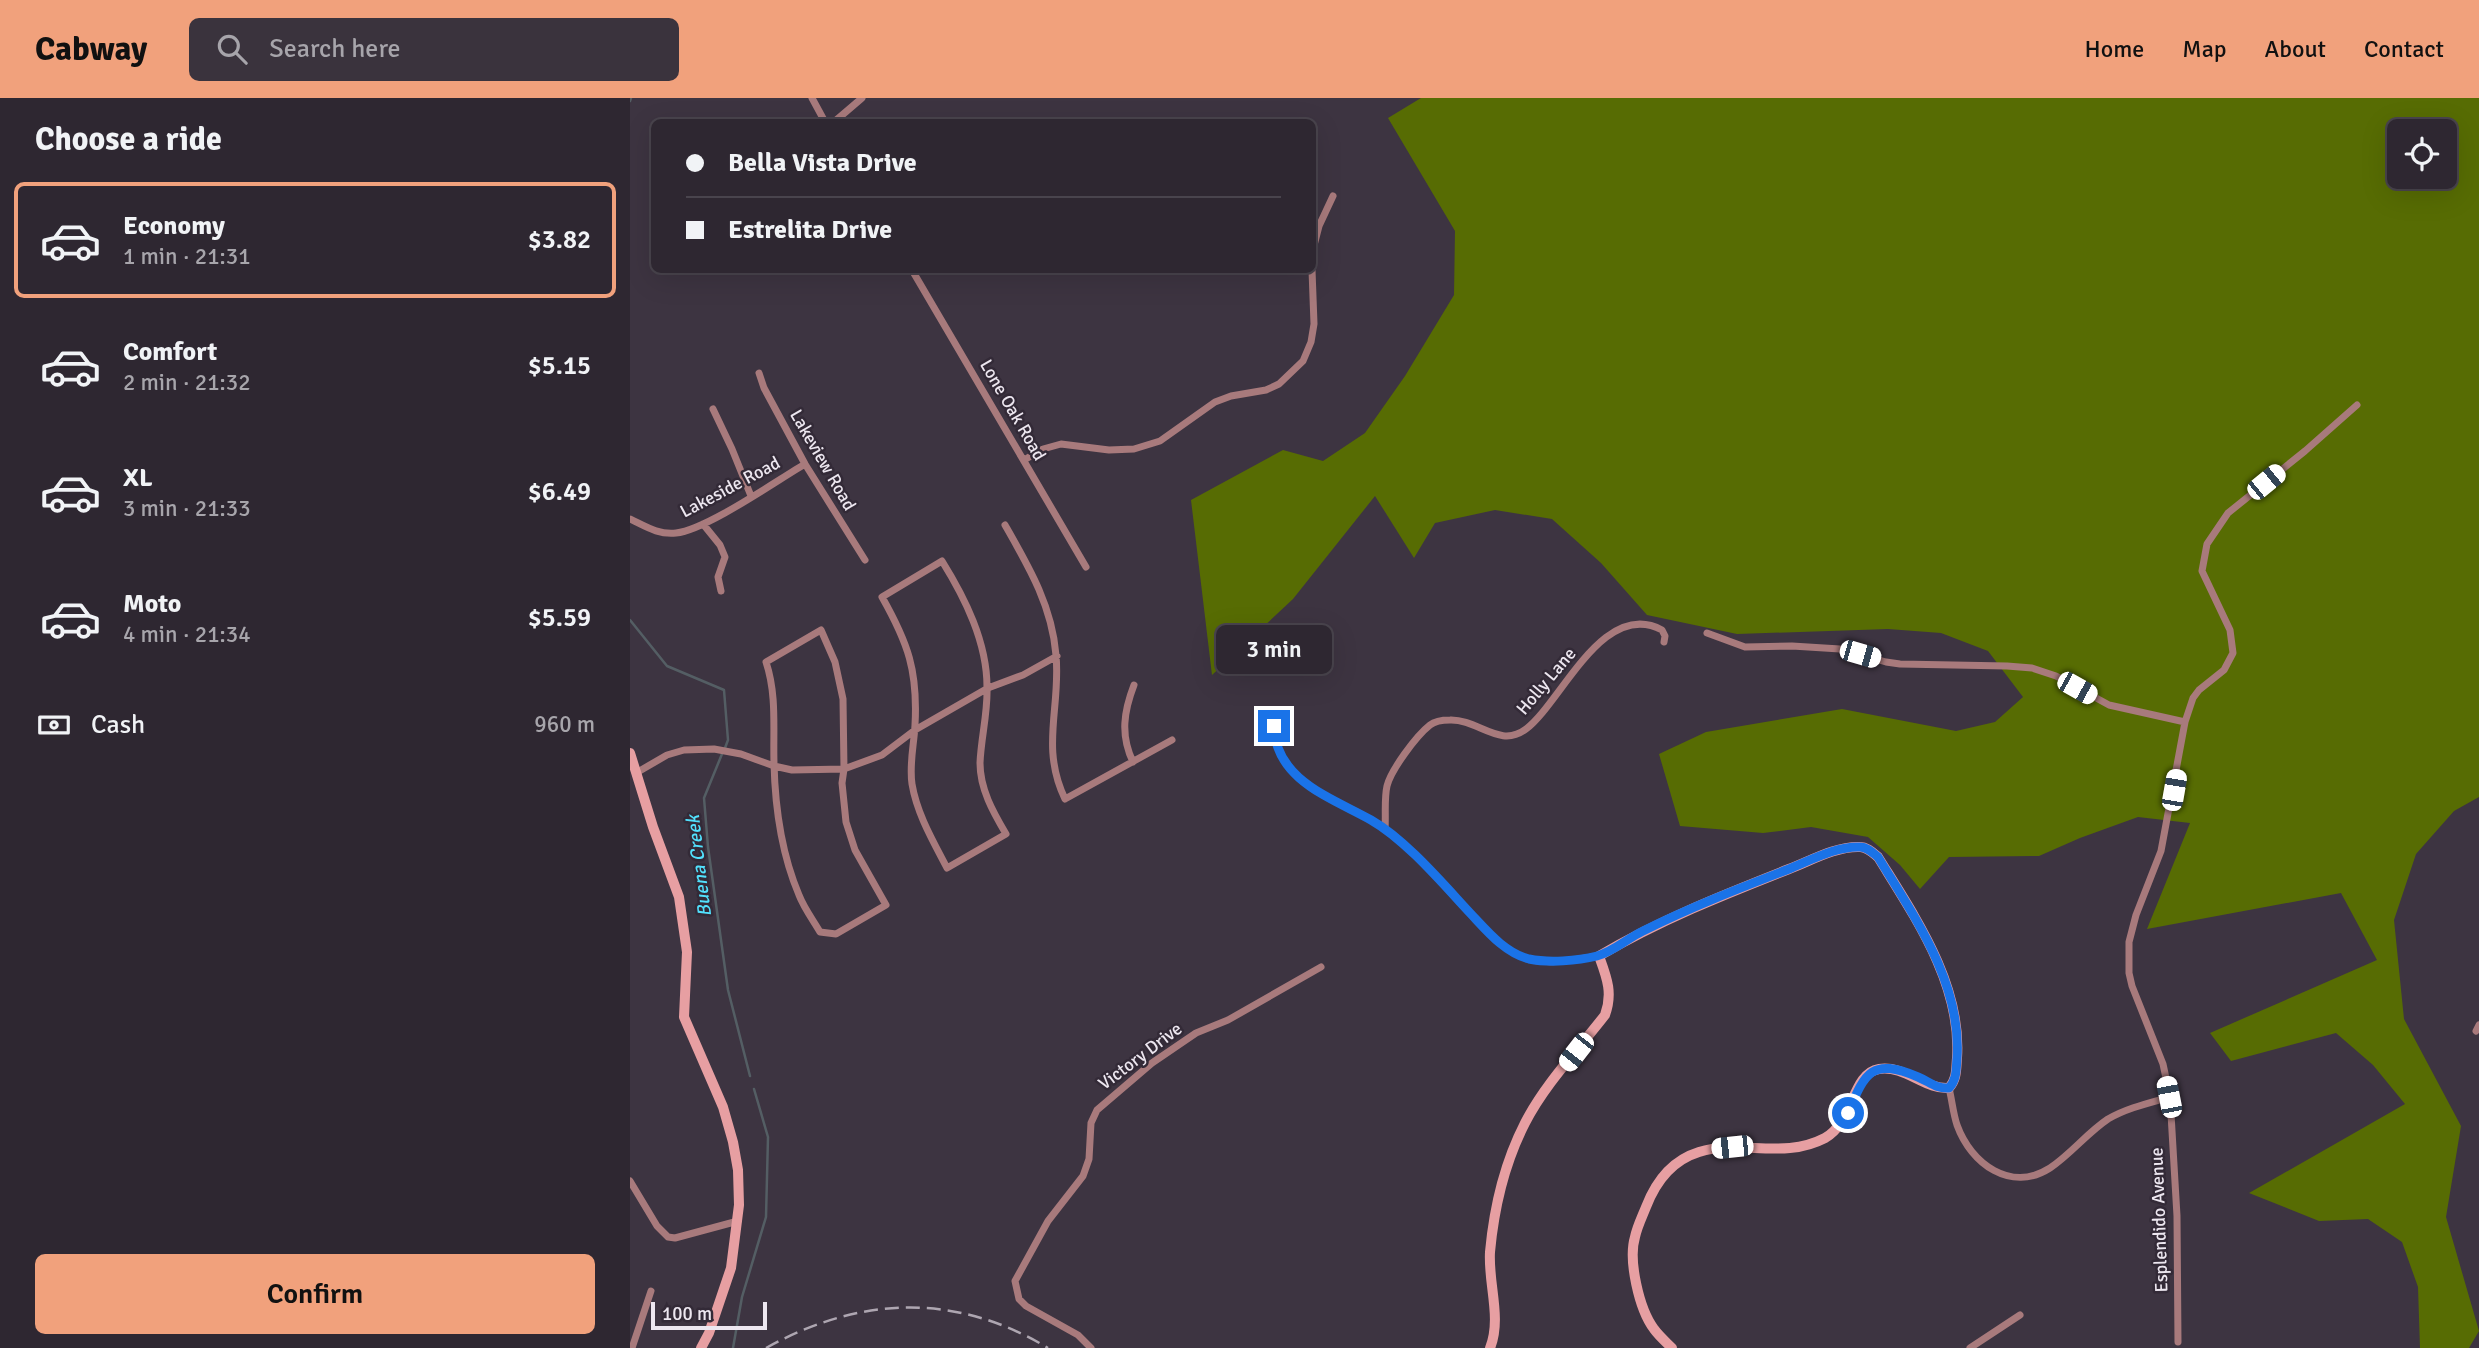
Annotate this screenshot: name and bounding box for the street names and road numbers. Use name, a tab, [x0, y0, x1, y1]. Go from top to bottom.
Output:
street label: Lone Oak Road	[975, 355, 1051, 465]
street label: Lakeview Road	[785, 406, 861, 514]
street label: Lakeside Road	[676, 451, 784, 523]
street label: Holly Lane	[1511, 643, 1581, 719]
street label: Victory Drive	[1094, 1017, 1186, 1095]
street label: Esplendido Avenue	[2145, 1147, 2173, 1293]

